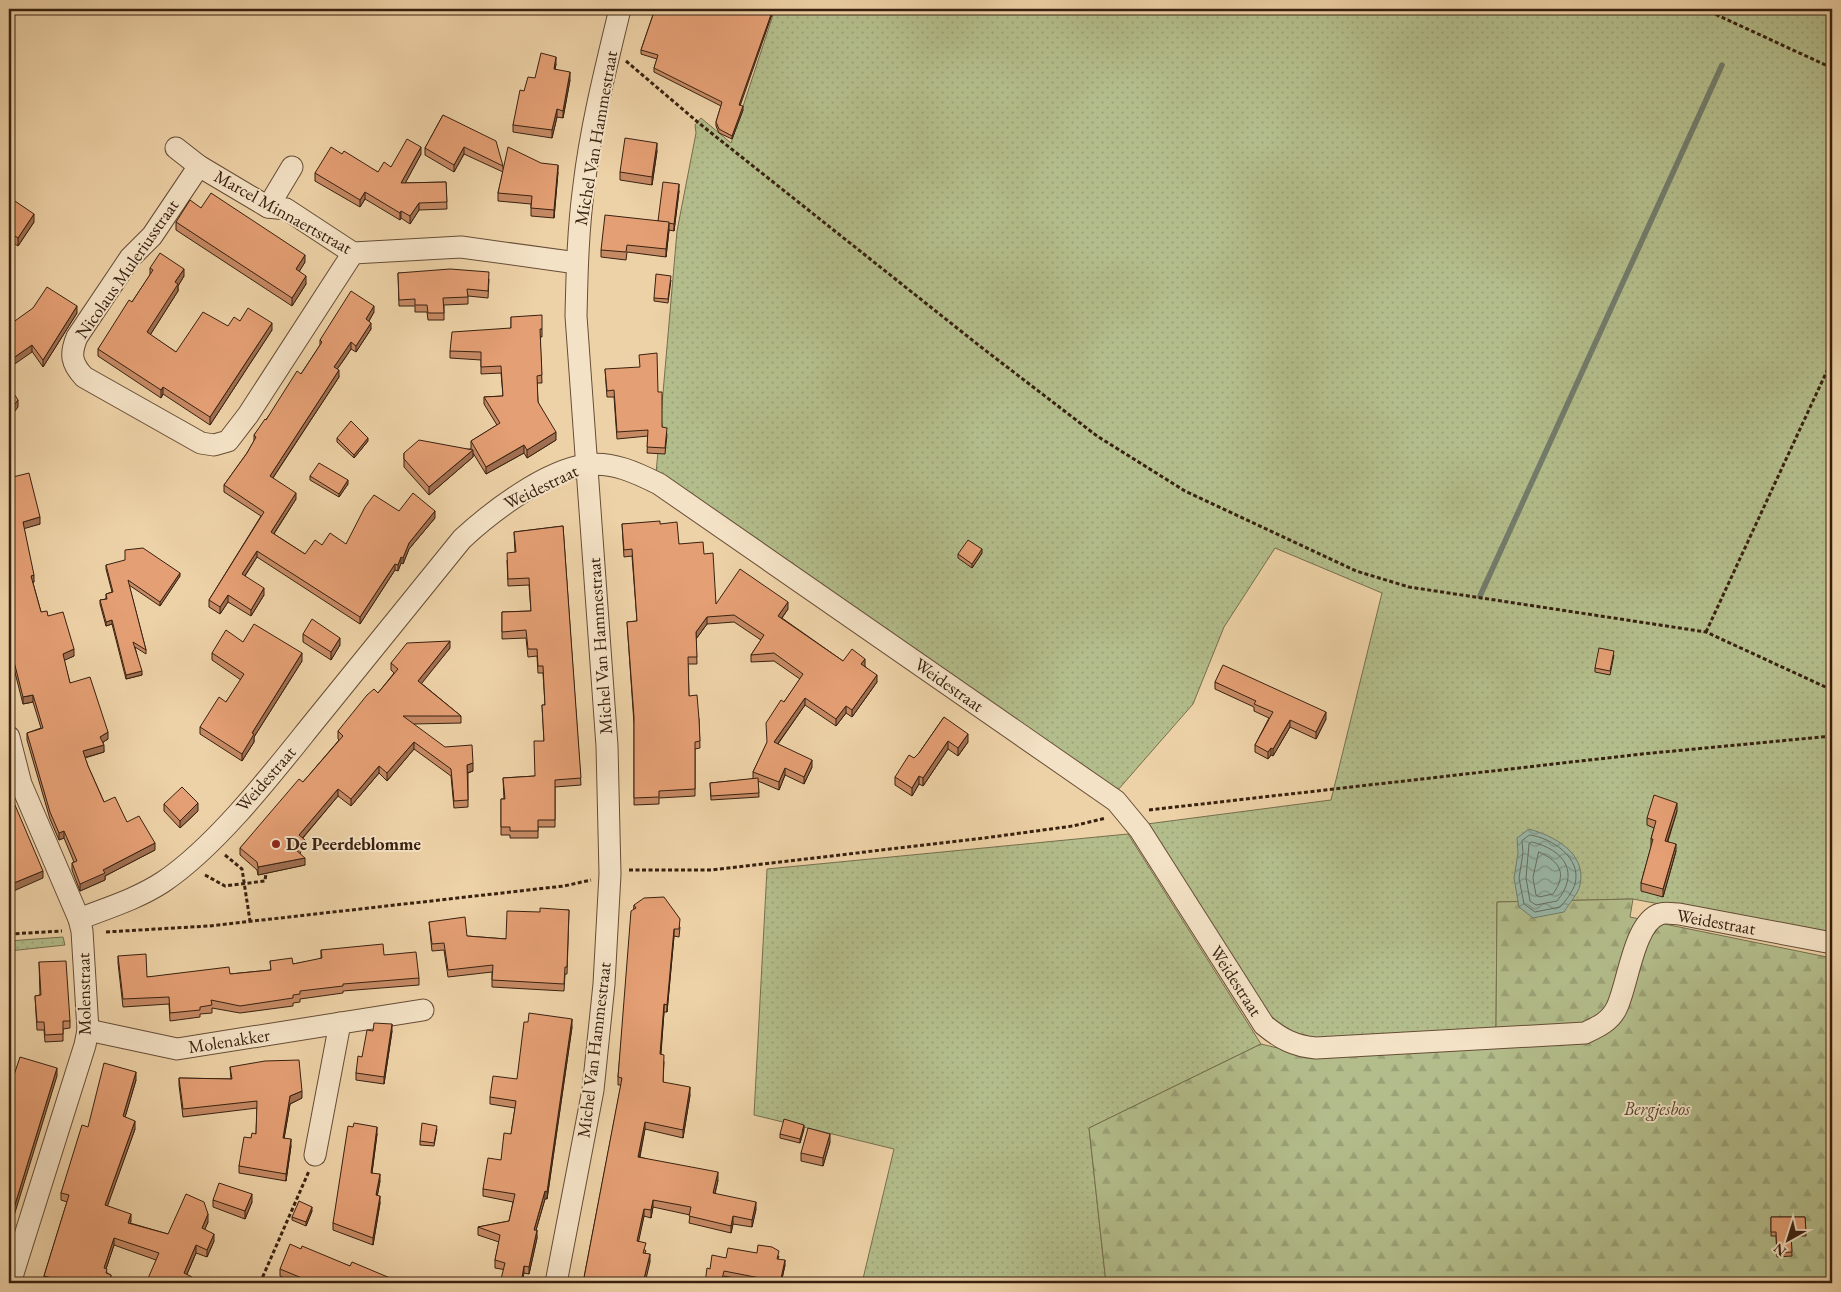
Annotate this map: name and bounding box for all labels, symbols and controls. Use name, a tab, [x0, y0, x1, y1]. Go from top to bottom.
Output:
street label: Michel Van Hammestraat	[569, 48, 622, 227]
street label: Marcel Minnaertstraat	[210, 164, 356, 259]
street label: Nicolaus Muleriusstraat	[70, 194, 184, 343]
street label: Weidestraat	[500, 459, 582, 514]
street label: Michel Van Hammestraat	[582, 557, 617, 735]
street label: Weidestraat	[910, 652, 989, 717]
street label: Weidestraat	[231, 741, 301, 816]
place label: De Peerdeblomme	[286, 832, 422, 855]
marker: De Peerdeblomme	[270, 838, 282, 850]
street label: Weidestraat	[1675, 903, 1758, 940]
street label: Weidestraat	[1205, 941, 1268, 1021]
street label: Molenstraat	[71, 952, 96, 1036]
street label: Michel Van Hammestraat	[571, 960, 616, 1139]
street label: Molenakker	[186, 1023, 271, 1058]
park label: Bergjesbos	[1623, 1097, 1691, 1121]
north arrow	[1764, 1214, 1814, 1264]
text: N	[1769, 1239, 1790, 1261]

